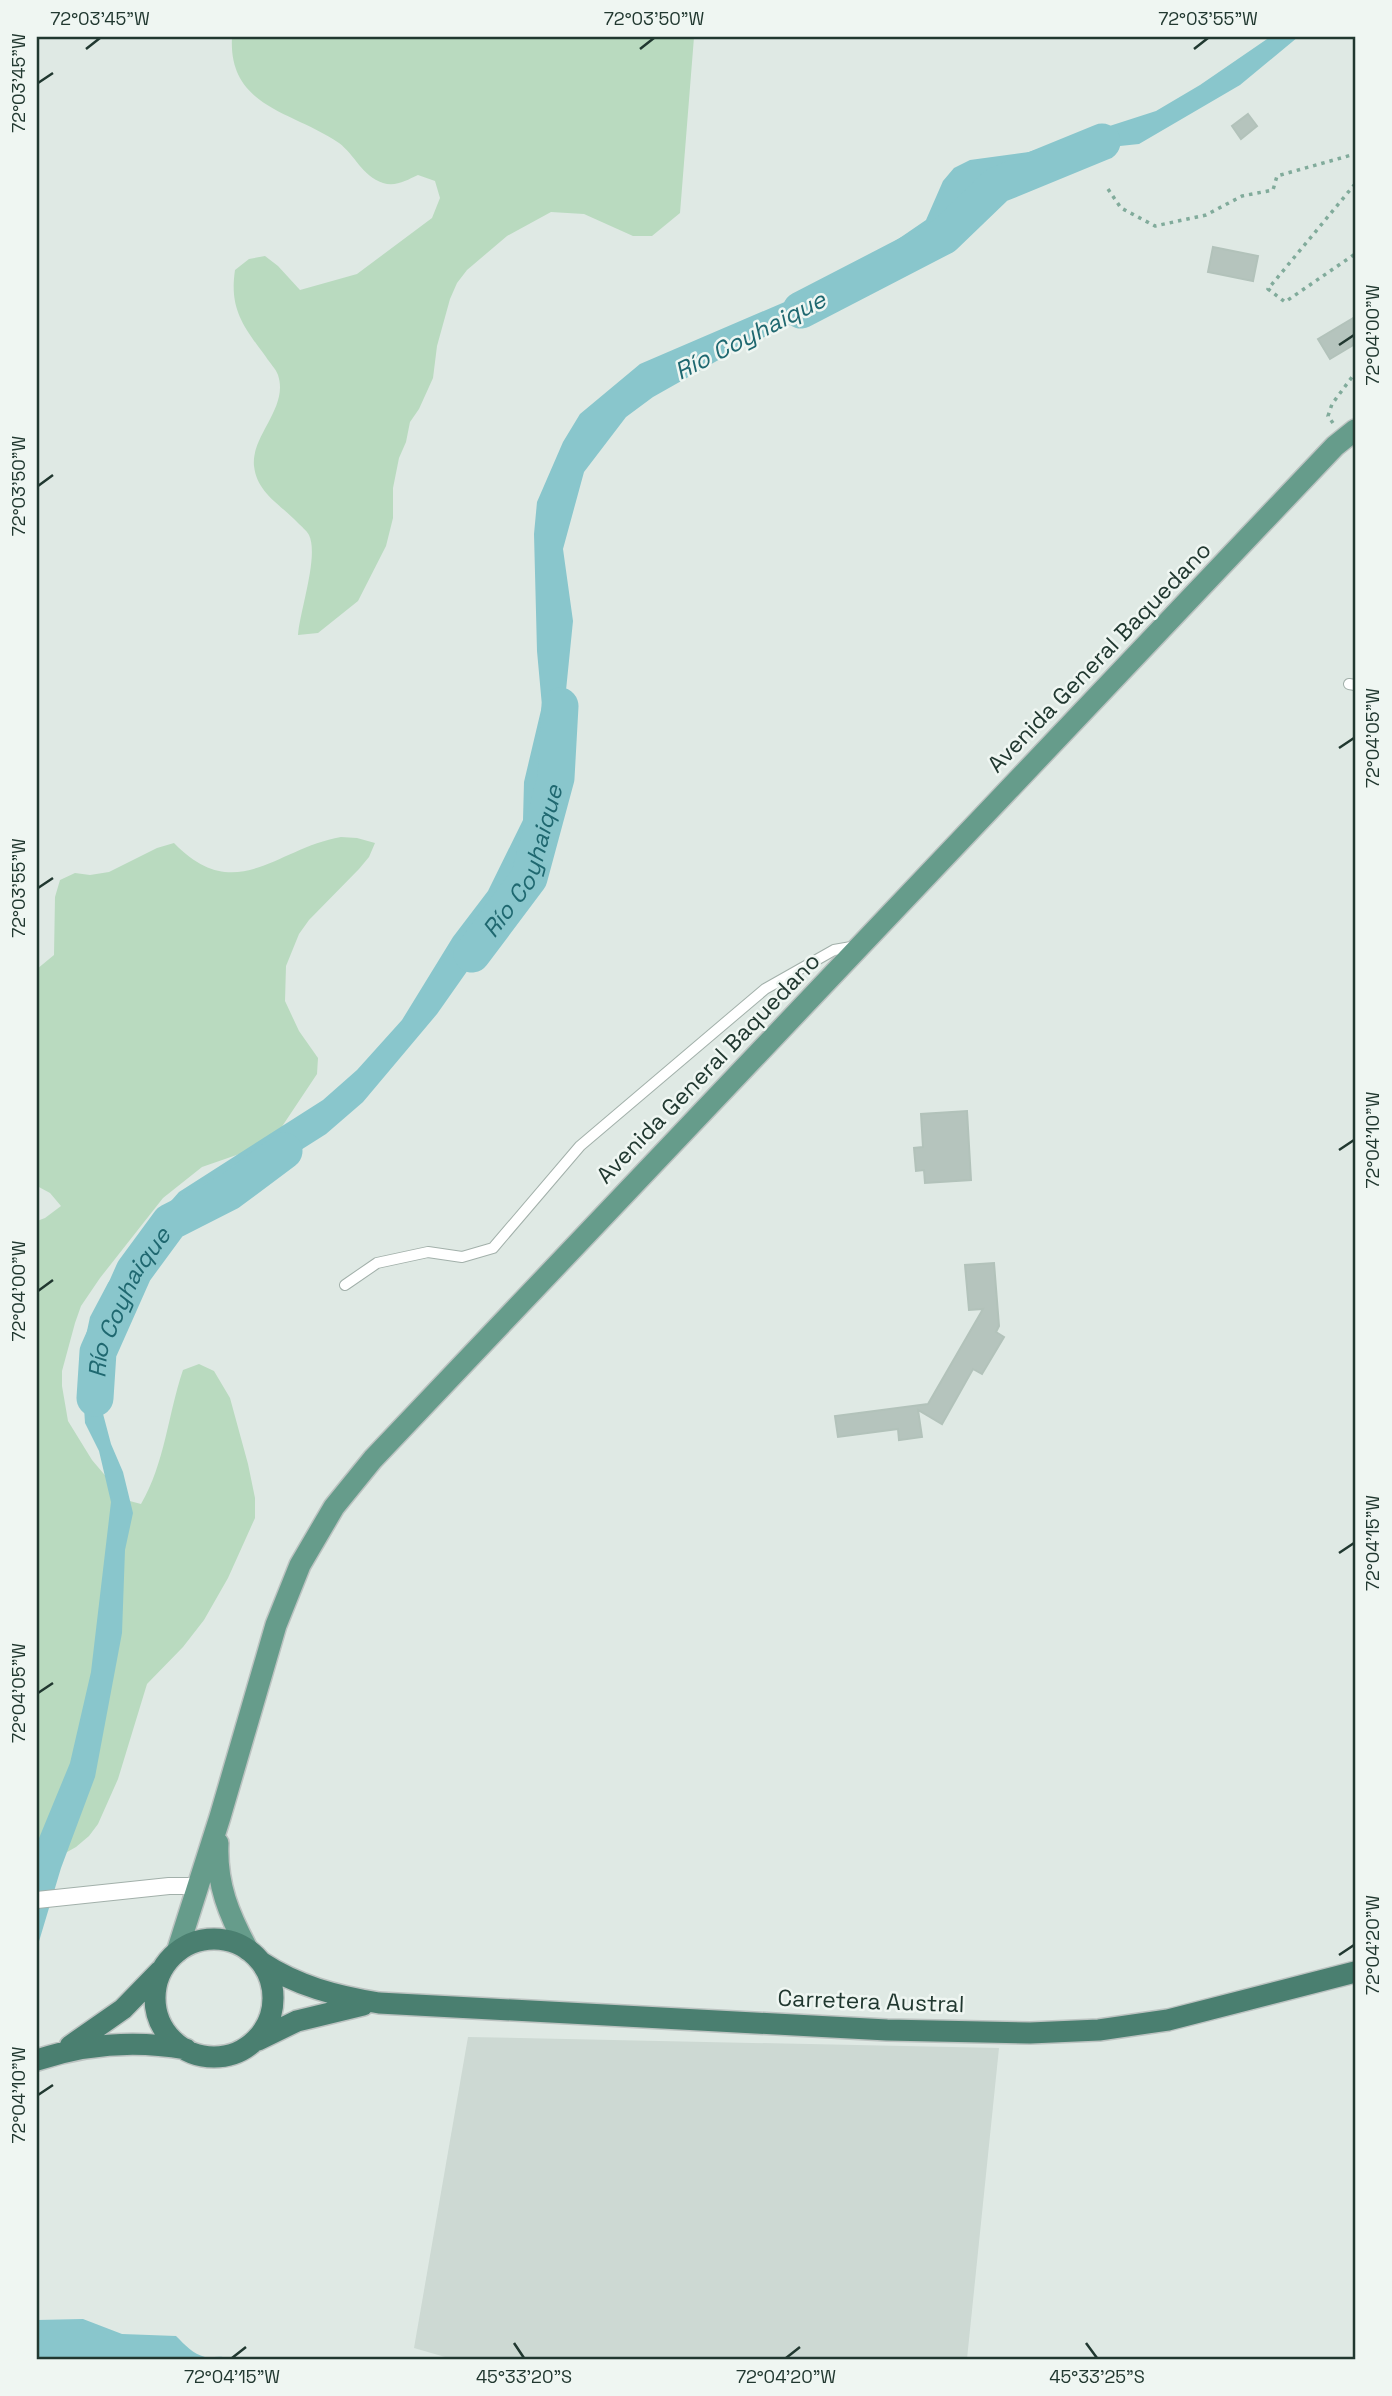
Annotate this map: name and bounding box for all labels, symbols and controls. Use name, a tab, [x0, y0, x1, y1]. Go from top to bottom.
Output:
text: 72°03'45"W	[50, 7, 150, 30]
text: 72°03'50"W	[604, 7, 704, 30]
text: 72°03'55"W	[1158, 7, 1258, 30]
text: 72°03'45"W	[7, 33, 30, 133]
water label: Río Coyhaique	[669, 283, 832, 386]
text: 72°04'00"W	[1361, 284, 1384, 385]
text: 72°03'50"W	[7, 436, 30, 536]
street label: Avenida General Baquedano	[981, 535, 1217, 779]
text: 72°04'05"W	[1361, 688, 1384, 788]
water label: Río Coyhaique	[475, 781, 569, 943]
text: 72°03'55"W	[7, 838, 30, 938]
street label: Avenida General Baquedano	[590, 946, 826, 1190]
text: 72°04'10"W	[1361, 1091, 1384, 1188]
water label: Río Coyhaique	[81, 1220, 177, 1379]
text: 72°04'00"W	[7, 1240, 30, 1341]
text: 72°04'15"W	[1361, 1495, 1384, 1591]
text: 72°04'05"W	[7, 1643, 30, 1743]
text: 72°04'20"W	[1361, 1895, 1384, 1995]
street label: Carretera Austral	[777, 1983, 965, 2019]
text: 72°04'10"W	[7, 2046, 30, 2143]
text: 72°04'15"W	[184, 2365, 280, 2388]
text: 45°33'20"S	[476, 2365, 572, 2388]
text: 72°04'20"W	[736, 2365, 836, 2388]
text: 45°33'25"S	[1049, 2365, 1145, 2388]

